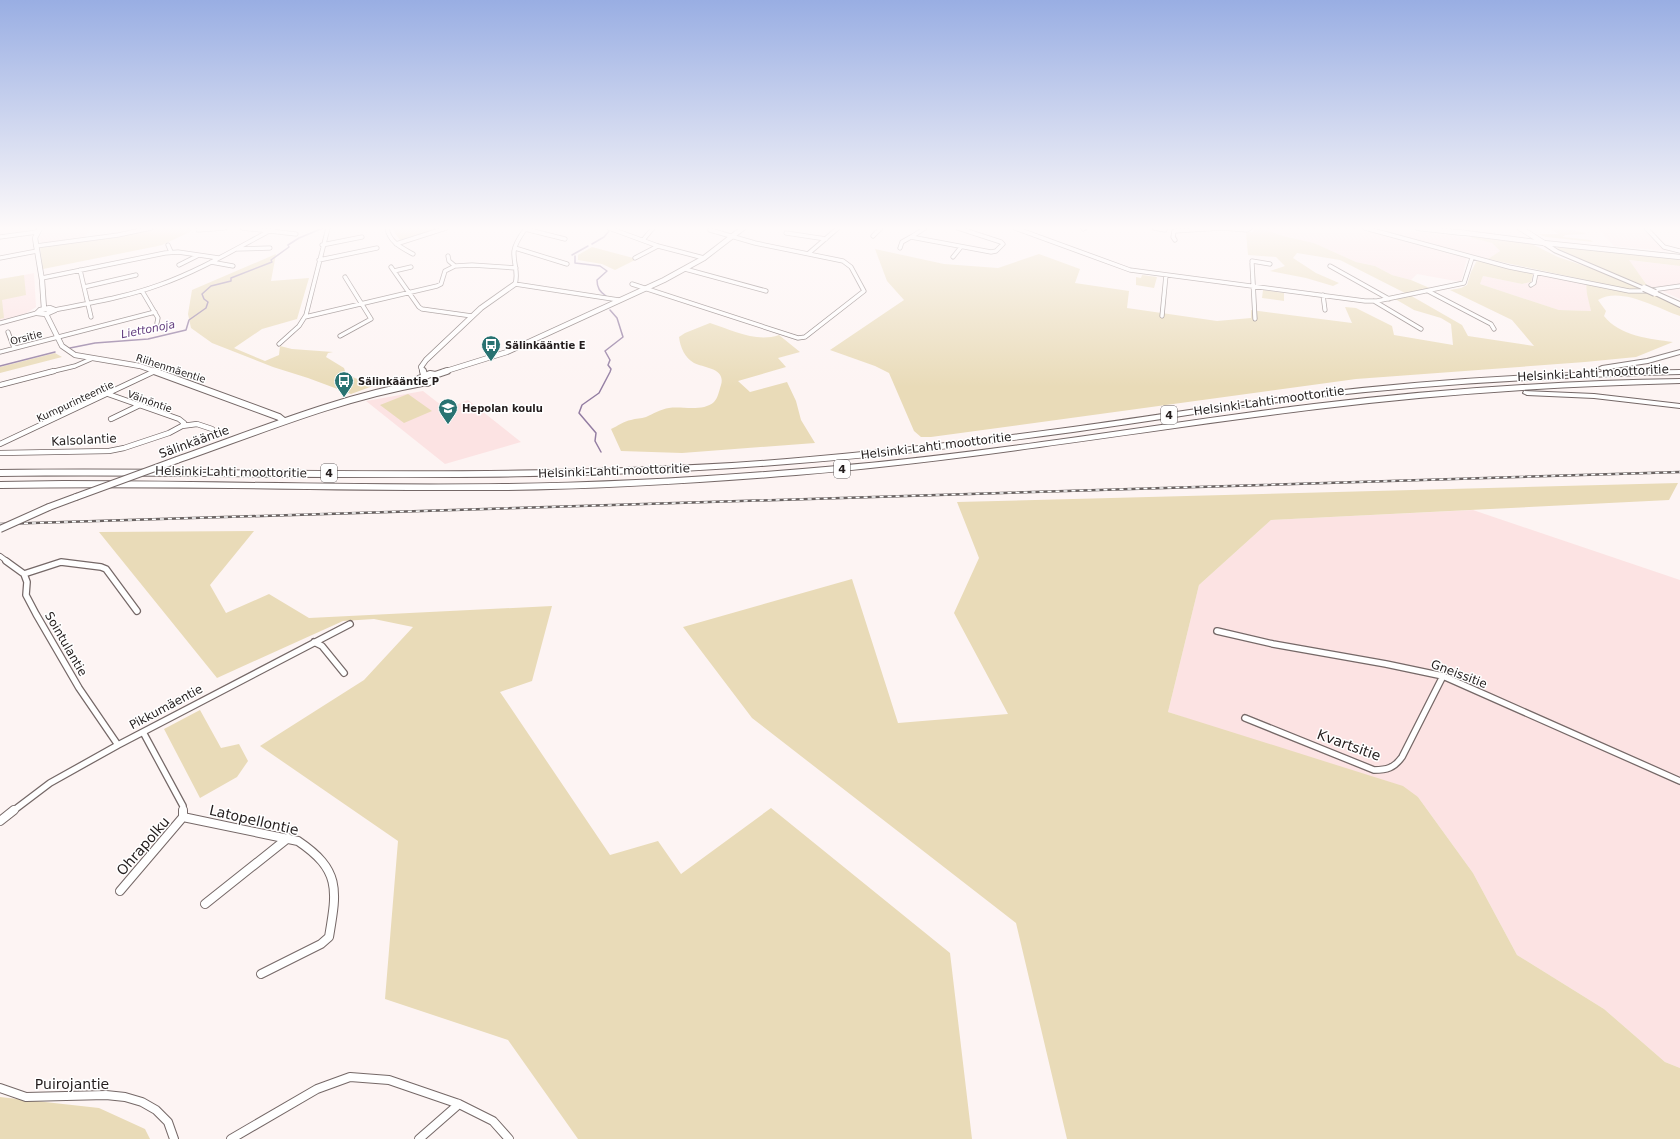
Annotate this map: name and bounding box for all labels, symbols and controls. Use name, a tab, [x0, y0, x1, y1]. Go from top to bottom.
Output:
water label: Liettonoja	[120, 318, 176, 341]
street label: Orsitie	[9, 328, 43, 347]
bus stop icon: Sälinkääntie E	[480, 334, 502, 362]
place label: Sälinkääntie E	[505, 340, 586, 351]
street label: Riihenmäentie	[135, 352, 207, 385]
street label: Helsinki-Lahti moottoritie	[1517, 362, 1669, 384]
bus stop icon: Sälinkääntie P	[333, 370, 355, 398]
place label: Sälinkääntie P	[358, 376, 439, 387]
street label: Kumpurinteentie	[35, 379, 115, 424]
street label: Helsinki-Lahti moottoritie	[1193, 384, 1345, 418]
street label: Väinöntie	[126, 388, 174, 415]
school or university icon: Hepolan koulu	[437, 397, 459, 425]
place label: Hepolan koulu	[462, 403, 543, 414]
road number: 4	[1161, 406, 1177, 424]
street label: Sälinkääntie	[157, 423, 231, 461]
street label: Helsinki-Lahti moottoritie	[860, 430, 1012, 462]
street label: Kalsolantie	[51, 431, 117, 449]
road number: 4	[834, 460, 850, 478]
street label: Helsinki-Lahti moottoritie	[538, 461, 690, 481]
street label: Helsinki-Lahti moottoritie	[155, 464, 307, 480]
road number: 4	[321, 464, 337, 482]
street label: Sointulantie	[42, 609, 90, 679]
street label: Gneissitie	[1429, 657, 1489, 691]
street label: Pikkumäentie	[127, 682, 205, 732]
street label: Kvartsitie	[1315, 726, 1383, 764]
street label: Latopellontie	[208, 802, 300, 838]
street label: Ohrapolku	[113, 814, 173, 878]
street label: Puirojantie	[35, 1076, 109, 1092]

